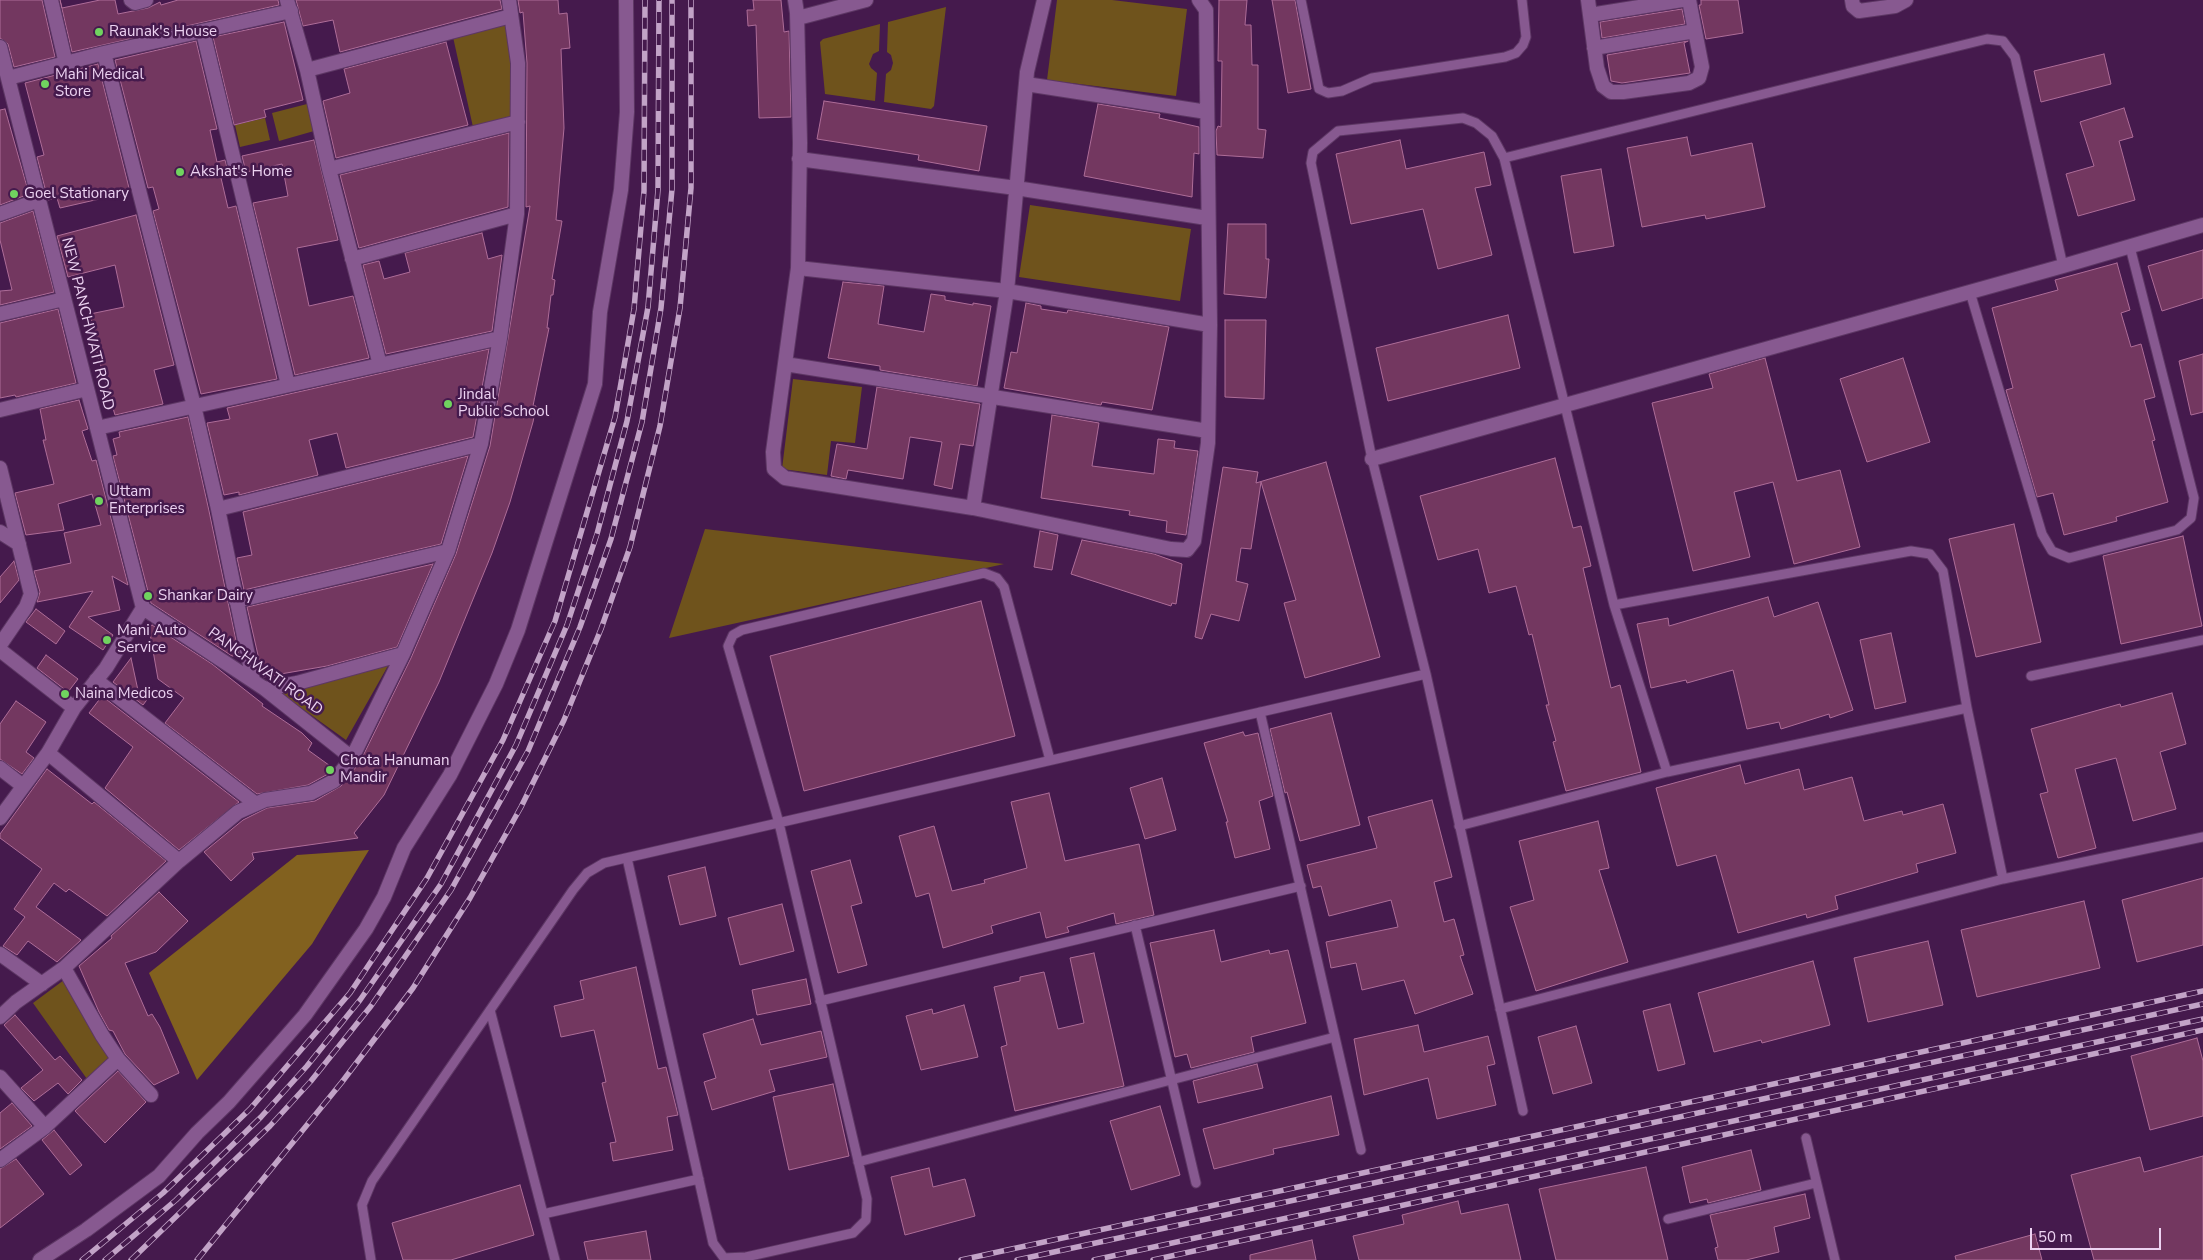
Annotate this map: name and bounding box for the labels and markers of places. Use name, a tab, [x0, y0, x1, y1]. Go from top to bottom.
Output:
place label: Raunak's House	[109, 23, 217, 41]
marker: Raunak's House	[93, 26, 105, 38]
place label: Mahi Medical Store	[55, 66, 144, 101]
marker: Mahi Medical Store	[39, 78, 51, 90]
place label: Akshat's Home	[190, 163, 292, 181]
marker: Akshat's Home	[174, 166, 186, 178]
place label: Goel Stationary	[24, 185, 129, 203]
marker: Goel Stationary	[8, 188, 20, 200]
place label: Jindal Public School	[458, 386, 549, 421]
marker: Jindal Public School	[442, 398, 454, 410]
place label: Uttam Enterprises	[109, 483, 185, 518]
marker: Uttam Enterprises	[93, 495, 105, 507]
place label: Shankar Dairy	[158, 587, 253, 605]
marker: Shankar Dairy	[142, 590, 154, 602]
place label: Mani Auto Service	[117, 622, 186, 657]
marker: Mani Auto Service	[101, 634, 113, 646]
place label: Naina Medicos	[75, 685, 173, 703]
marker: Naina Medicos	[59, 688, 71, 700]
place label: Chota Hanuman Mandir	[340, 752, 450, 787]
marker: Chota Hanuman Mandir	[324, 764, 336, 776]

